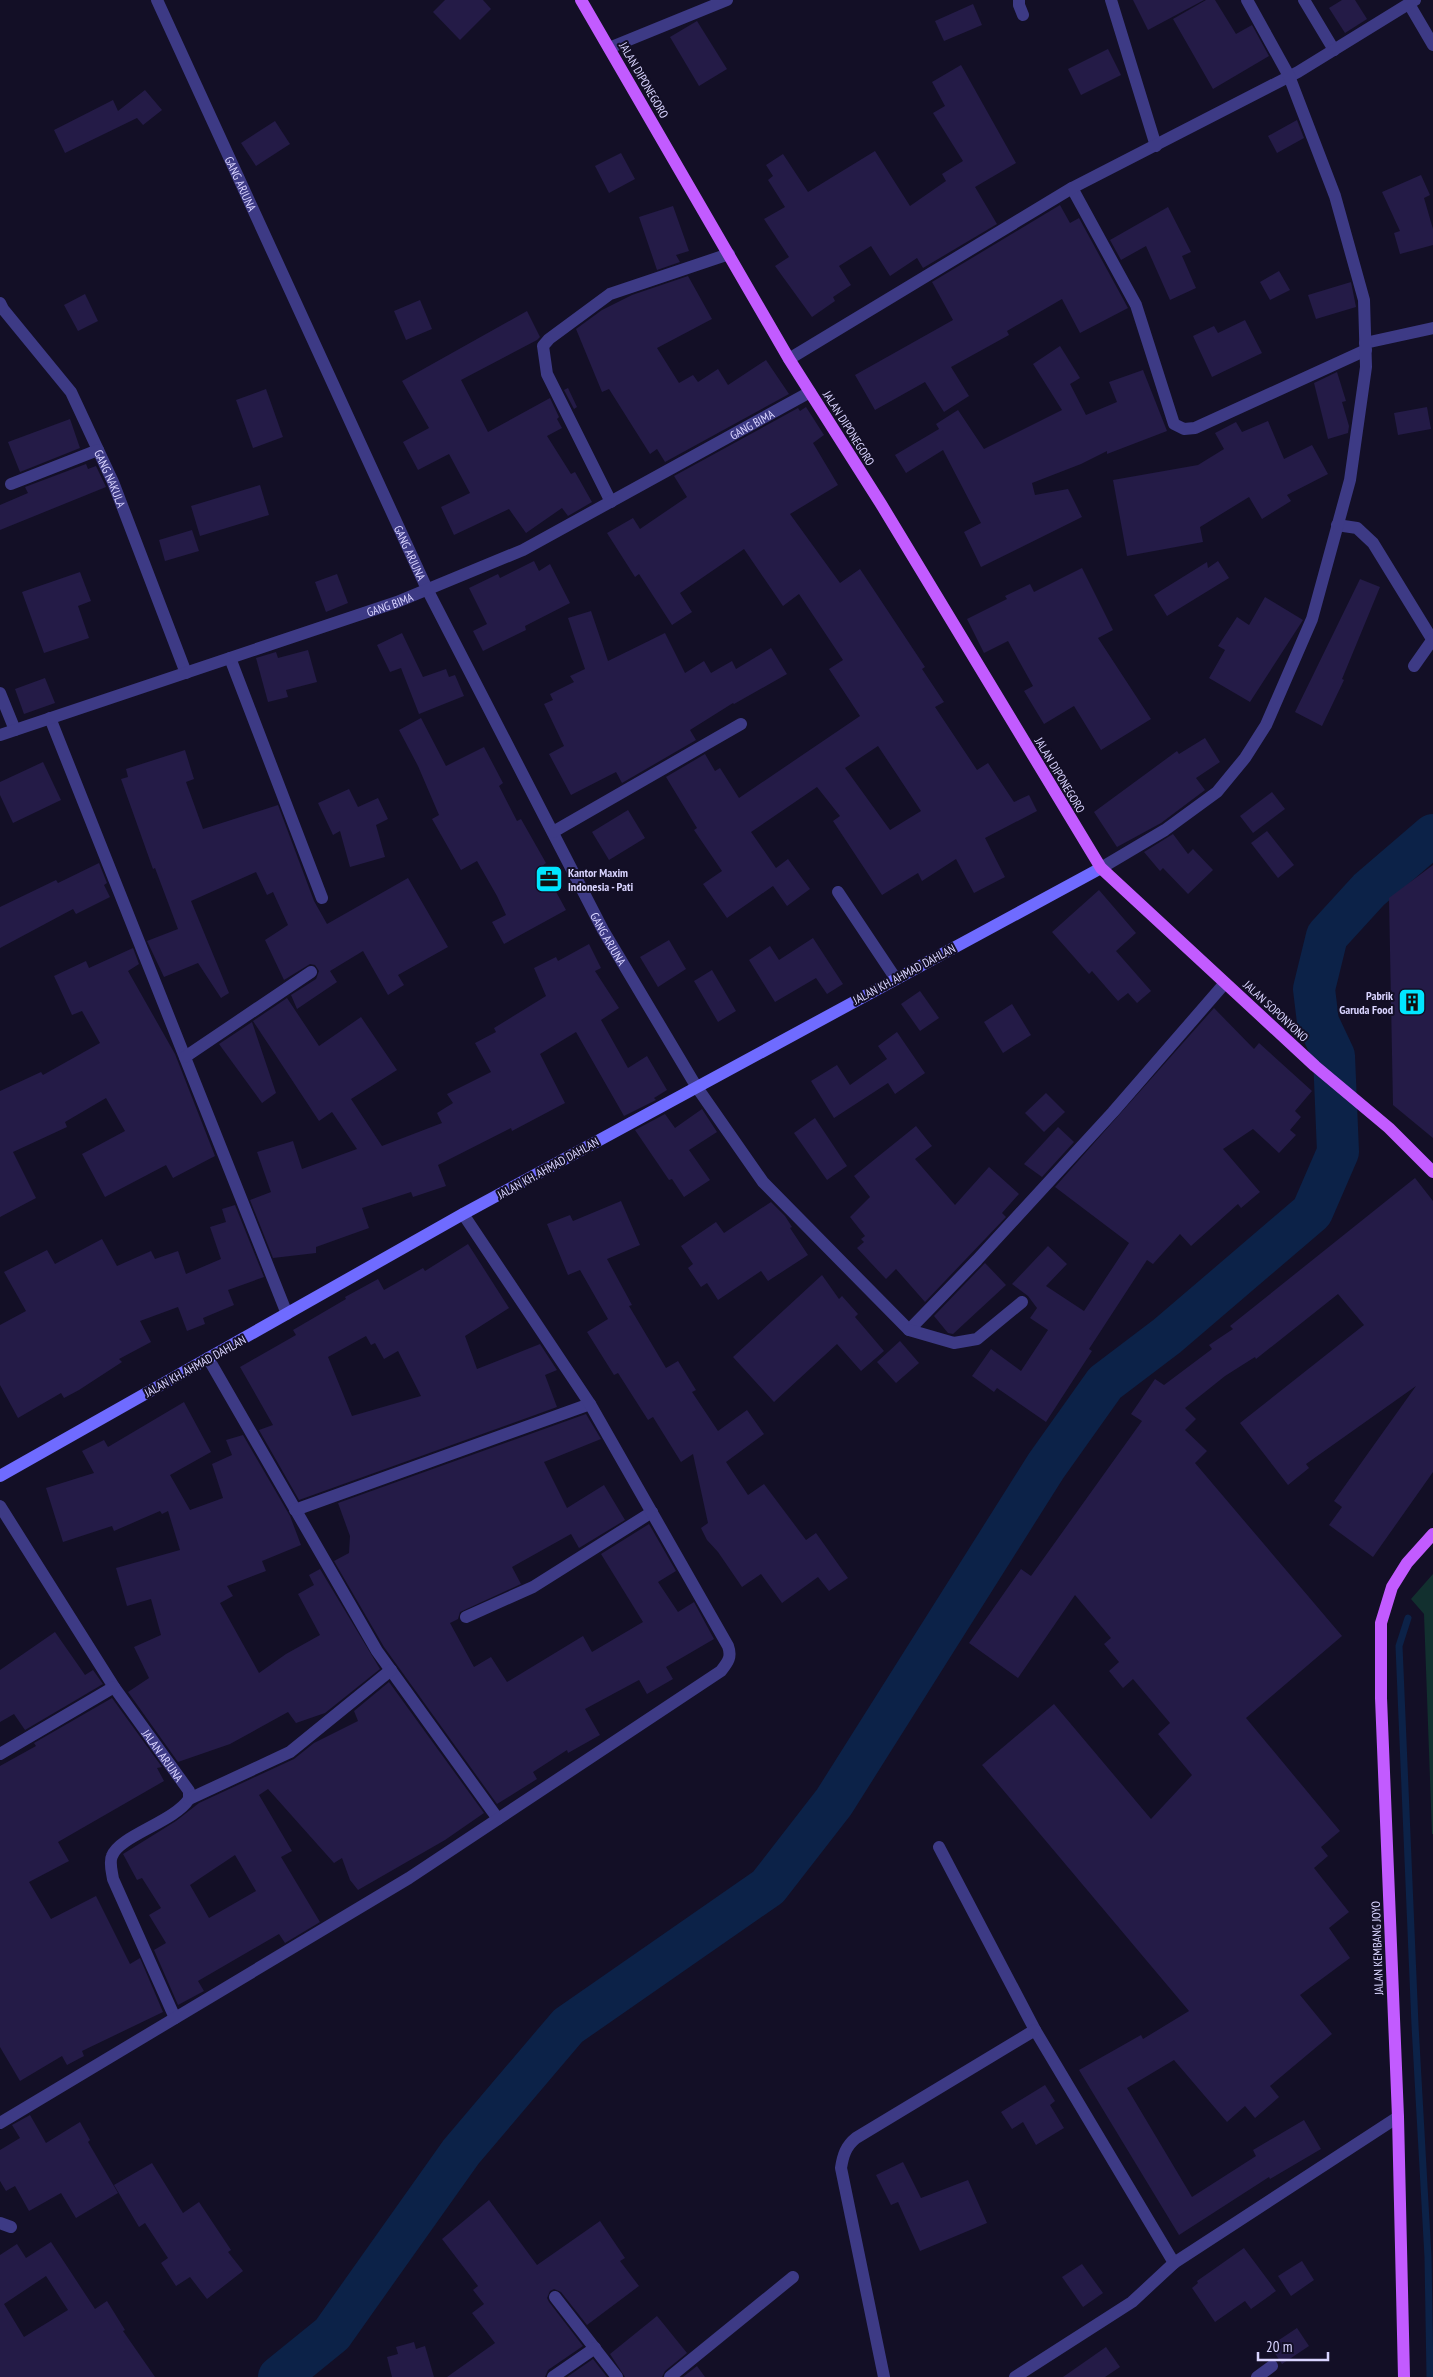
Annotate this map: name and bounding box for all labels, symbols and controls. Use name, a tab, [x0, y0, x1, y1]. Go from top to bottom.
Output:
street label: JALAN DIPONEGORO	[616, 38, 672, 121]
street label: GANG ARJUNA	[222, 154, 260, 214]
street label: JALAN DIPONEGORO	[819, 387, 878, 469]
street label: GANG BIMA	[727, 406, 777, 442]
street label: GANG NAKULA	[91, 447, 130, 510]
street label: GANG ARJUNA	[391, 523, 430, 583]
street label: GANG BIMA	[364, 589, 415, 619]
street label: JALAN DIPONEGORO	[1031, 734, 1089, 816]
office icon: Kantor Maxim Indonesia - Pati	[534, 864, 564, 894]
place label: Kantor Maxim Indonesia - Pati	[568, 865, 633, 894]
street label: GANG ARJUNA	[588, 910, 630, 968]
street label: JALAN KH. AHMAD DAHLAN	[849, 941, 958, 1008]
street label: JALAN SOPONYONO	[1240, 977, 1312, 1045]
building icon: Pabrik Garuda Food	[1397, 987, 1427, 1017]
place label: Pabrik Garuda Food	[1339, 988, 1393, 1017]
street label: JALAN KH. AHMAD DAHLAN	[494, 1134, 601, 1203]
street label: JALAN KH. AHMAD DAHLAN	[141, 1332, 248, 1401]
street label: JALAN ARJUNA	[139, 1725, 187, 1785]
street label: JALAN KEMBANG JOYO	[1368, 1900, 1386, 1996]
scale bar	[1258, 2330, 1328, 2362]
text: 20 m	[1266, 2337, 1292, 2356]

